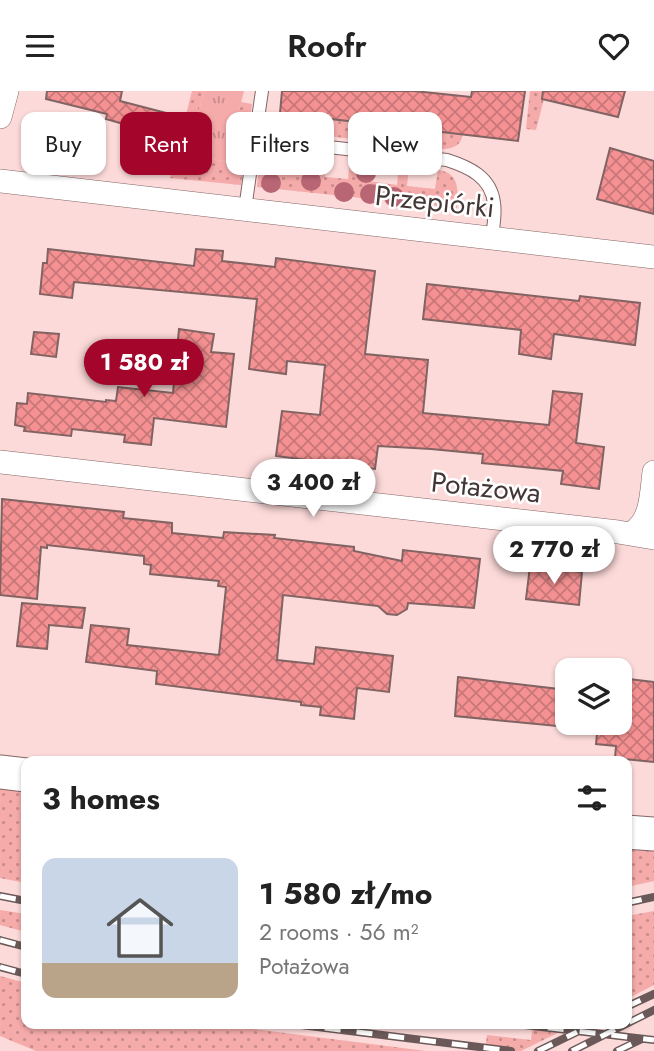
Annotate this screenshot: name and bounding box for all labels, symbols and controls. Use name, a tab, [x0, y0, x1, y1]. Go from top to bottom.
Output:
text: Roofr	[287, 23, 367, 69]
icon: menu	[21, 27, 59, 65]
icon: heart	[595, 27, 633, 65]
chip: Buy	[21, 112, 106, 175]
chip: Rent	[120, 112, 212, 175]
chip: Filters	[226, 112, 334, 175]
chip: New	[348, 112, 442, 175]
street label: Przepiórki	[373, 175, 497, 228]
pin: 1 580 zł	[72, 339, 216, 399]
text: 1 580 zł	[100, 345, 188, 379]
pin: 3 400 zł	[241, 459, 385, 519]
street label: Potażowa	[429, 461, 543, 514]
text: 3 400 zł	[267, 465, 359, 499]
pin: 2 770 zł	[482, 526, 626, 586]
text: 2 770 zł	[509, 532, 599, 566]
map controls	[555, 658, 632, 735]
button: layers	[555, 658, 632, 735]
text: 3 homes	[42, 777, 160, 820]
icon: filters	[573, 779, 611, 817]
text: 1 580 zł/mo	[259, 872, 433, 915]
icon: home	[98, 886, 182, 970]
text: 2 rooms · 56 m²	[259, 915, 419, 949]
text: Potażowa	[259, 949, 350, 983]

